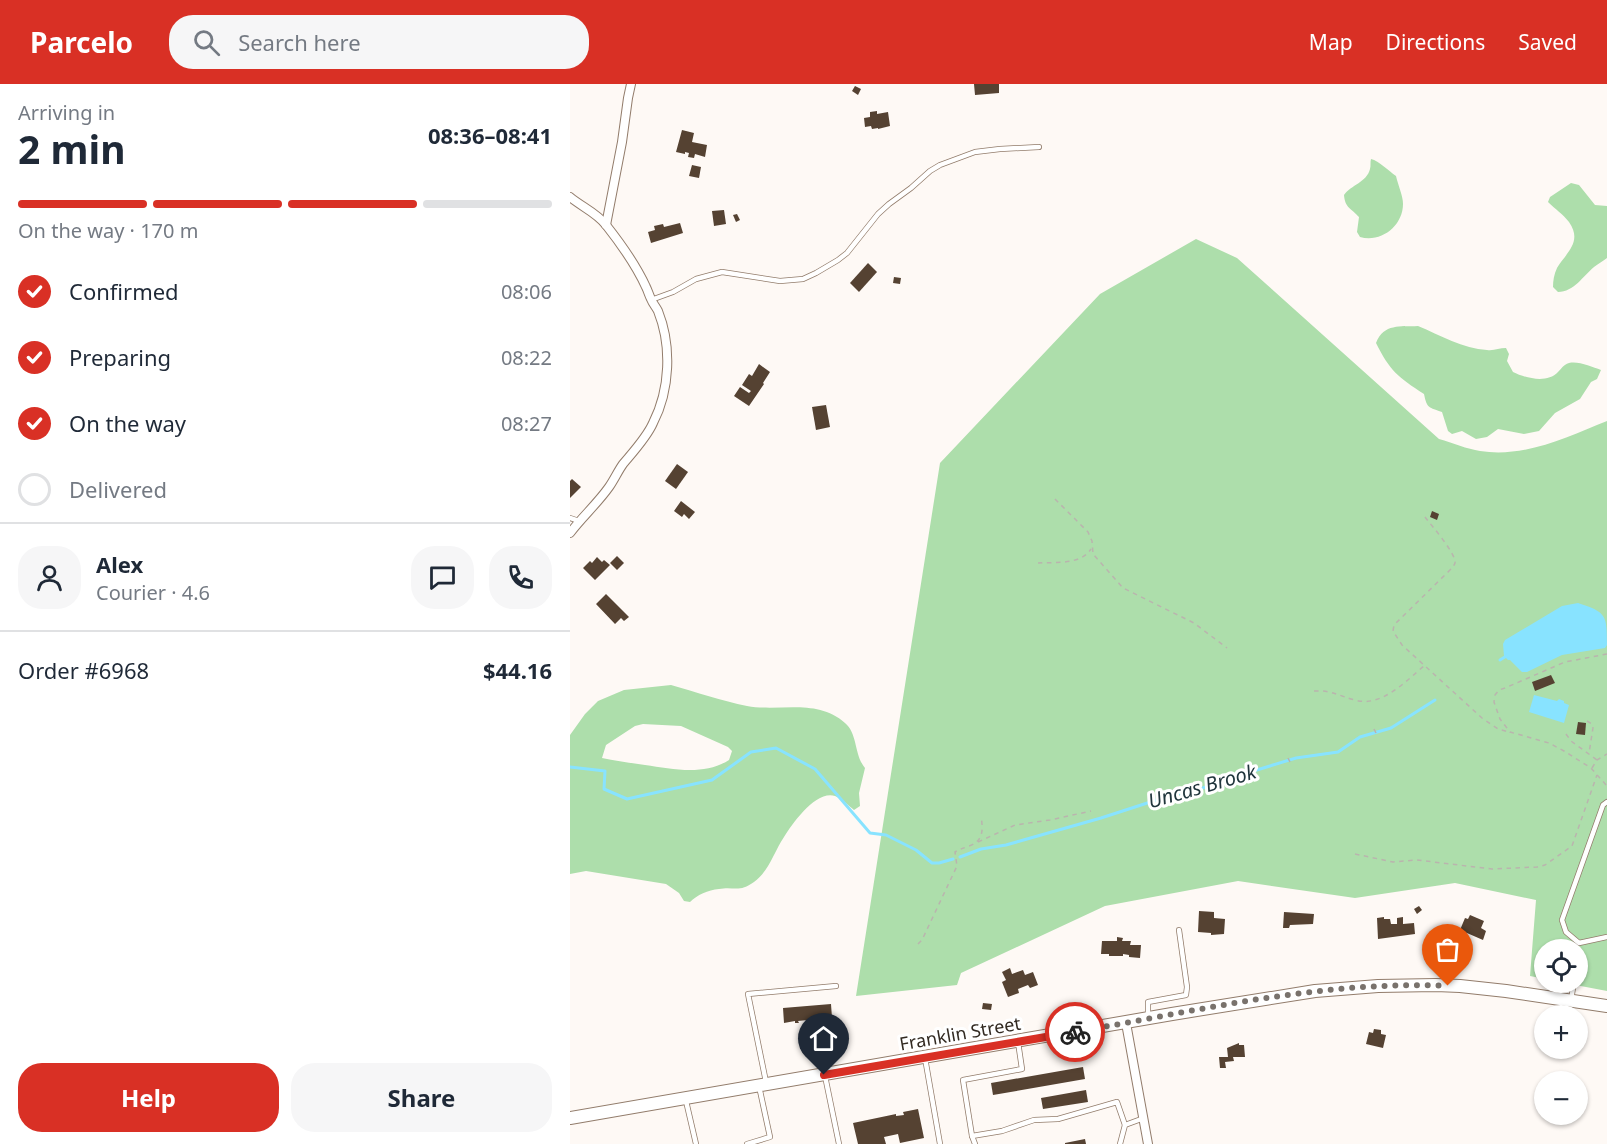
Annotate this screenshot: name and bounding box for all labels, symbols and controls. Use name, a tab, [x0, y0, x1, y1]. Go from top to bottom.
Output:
search box	[169, 15, 589, 69]
text: Parcelo	[30, 23, 133, 61]
icon: search	[190, 26, 223, 59]
text: Search here	[238, 27, 361, 57]
text: Map	[1309, 28, 1353, 56]
text: Directions	[1386, 28, 1485, 56]
text: Saved	[1518, 28, 1577, 56]
text: Arriving in	[18, 99, 115, 126]
text: 08:36–08:41	[428, 120, 552, 150]
text: 2 min	[18, 122, 125, 175]
text: On the way · 170 m	[18, 217, 198, 244]
icon: check	[18, 275, 51, 308]
text: Confirmed	[69, 276, 179, 306]
text: 08:06	[501, 278, 552, 305]
icon: check	[18, 341, 51, 374]
text: Preparing	[69, 342, 171, 372]
text: 08:22	[501, 344, 552, 371]
icon: check	[18, 407, 51, 440]
text: On the way	[69, 408, 186, 438]
text: 08:27	[501, 410, 552, 437]
text: Delivered	[69, 474, 167, 504]
button: person	[18, 546, 81, 609]
button: chat	[411, 546, 474, 609]
button: phone	[489, 546, 552, 609]
text: Alex	[96, 549, 143, 579]
text: Courier · 4.6	[96, 579, 210, 606]
text: Order #6968	[18, 655, 149, 685]
text: $44.16	[483, 655, 552, 685]
water label: Uncas Brook	[1145, 757, 1260, 814]
pin	[1422, 924, 1473, 986]
icon: bag	[1431, 933, 1464, 966]
map controls	[1534, 939, 1588, 1125]
button: locate	[1534, 939, 1588, 993]
courier	[1045, 1002, 1105, 1062]
button: +	[1534, 1005, 1588, 1059]
street label: Franklin Street	[898, 1010, 1023, 1055]
pin	[798, 1013, 849, 1075]
icon: bike	[1059, 1016, 1092, 1049]
icon: home	[807, 1022, 840, 1055]
button: Help	[18, 1063, 279, 1132]
button: Share	[291, 1063, 552, 1132]
button: −	[1534, 1071, 1588, 1125]

